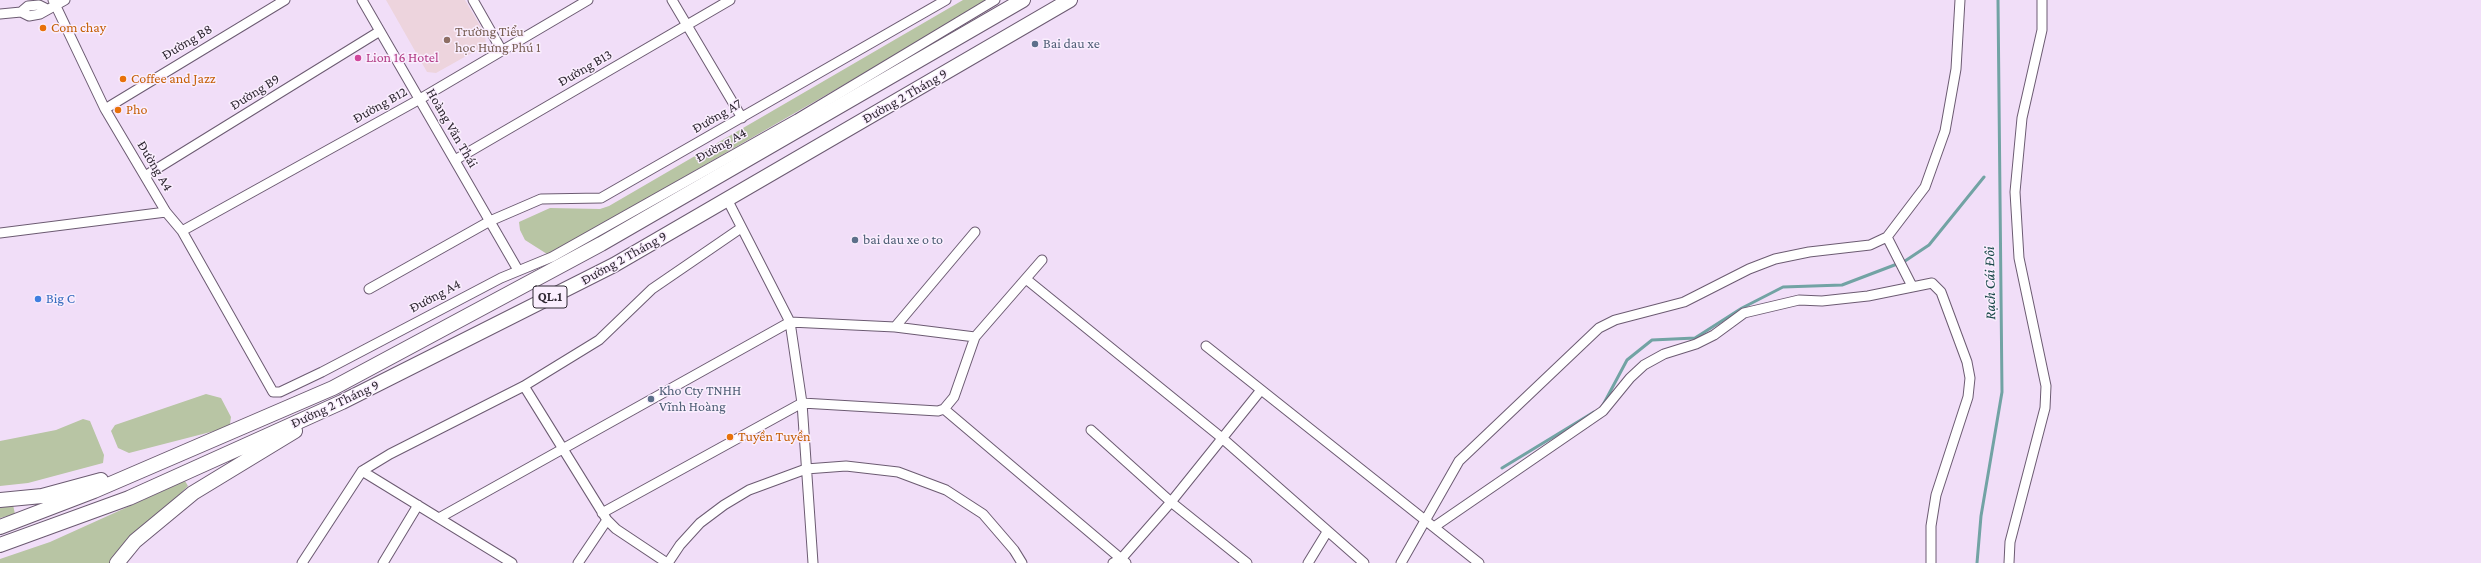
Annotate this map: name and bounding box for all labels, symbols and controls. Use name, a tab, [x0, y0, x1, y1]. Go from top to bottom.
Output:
place label: Com chay	[51, 20, 106, 36]
street label: Đường B8	[159, 20, 215, 64]
marker: Com chay	[38, 23, 48, 33]
place label: Trường Tiểu học Hưng Phú 1	[455, 24, 541, 56]
marker: Trường Tiểu học Hưng Phú 1	[442, 35, 452, 45]
place label: Bai dau xe	[1043, 36, 1100, 52]
marker: Bai dau xe	[1030, 39, 1040, 49]
street label: Đường B13	[555, 46, 615, 90]
place label: Lion 16 Hotel	[366, 50, 439, 66]
marker: Lion 16 Hotel	[353, 53, 363, 63]
street label: Đường 2 Tháng 9	[859, 65, 951, 127]
street label: Đường B9	[227, 70, 283, 114]
place label: Coffee and Jazz	[131, 71, 216, 87]
marker: Coffee and Jazz	[118, 74, 128, 84]
street label: Đường B12	[350, 83, 410, 127]
street label: Hoàng Văn Thái	[423, 85, 481, 171]
street label: Đường A7	[689, 95, 745, 137]
place label: Pho	[126, 102, 147, 118]
marker: Pho	[113, 105, 123, 115]
street label: Đường A4	[693, 124, 749, 166]
street label: Đường A4	[133, 138, 177, 194]
street label: Đường 2 Tháng 9	[578, 227, 670, 289]
place label: bai dau xe o to	[863, 232, 943, 248]
marker: bai dau xe o to	[850, 235, 860, 245]
water label: Rạch Cái Đôi	[1980, 246, 2000, 320]
street label: Đường A4	[406, 276, 464, 316]
road number: QL.1	[533, 286, 567, 308]
place label: Big C	[46, 291, 75, 307]
marker: Big C	[33, 294, 43, 304]
street label: Đường 2 Tháng 9	[288, 376, 382, 432]
place label: Kho Cty TNHH Vĩnh Hoàng	[659, 383, 741, 416]
marker: Kho Cty TNHH Vĩnh Hoàng	[646, 394, 656, 404]
place label: Tuyền Tuyền	[738, 429, 811, 445]
marker: Tuyền Tuyền	[725, 432, 735, 442]

